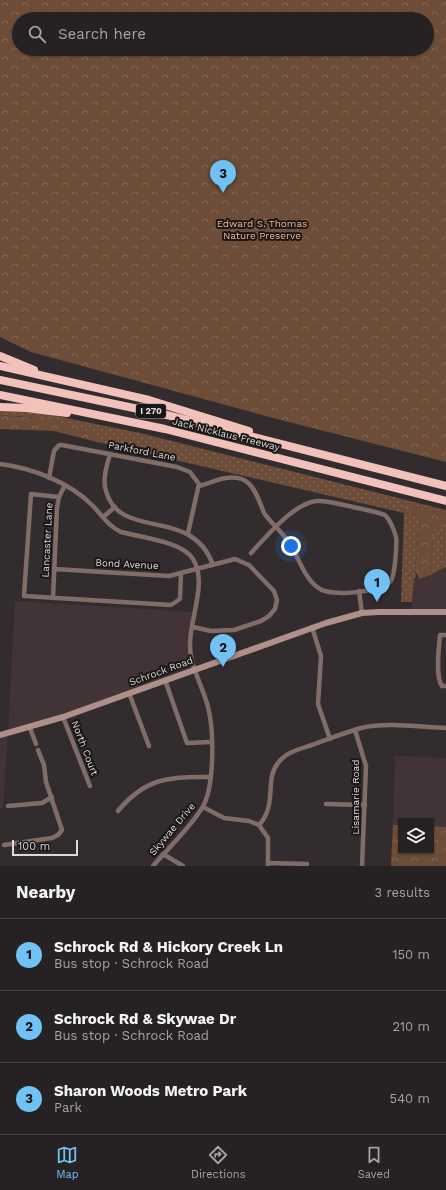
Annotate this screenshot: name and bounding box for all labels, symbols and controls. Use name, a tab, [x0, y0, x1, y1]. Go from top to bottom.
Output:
search box	[12, 12, 434, 56]
icon: search	[26, 23, 48, 45]
text: Search here	[58, 25, 146, 43]
pin: 3	[210, 160, 236, 193]
park label: Edward S. Thomas Nature Preserve	[217, 218, 307, 241]
road number: I 270	[136, 404, 166, 418]
street label: Jack Nicklaus Freeway	[171, 415, 282, 453]
street label: Parkford Lane	[107, 439, 177, 463]
street label: Lancaster Lane	[40, 502, 54, 578]
your location	[281, 536, 301, 556]
street label: Bond Avenue	[95, 557, 159, 571]
pin: 1	[364, 569, 390, 602]
pin: 2	[210, 634, 236, 667]
street label: Schrock Road	[128, 654, 194, 688]
street label: North Court	[70, 719, 101, 778]
street label: Lisamarie Road	[350, 759, 361, 835]
street label: Skywae Drive	[147, 800, 197, 858]
map controls	[398, 818, 434, 854]
button: layers	[398, 818, 434, 854]
scale bar	[12, 838, 78, 857]
text: 100 m	[18, 840, 50, 853]
text: Nearby	[16, 882, 75, 902]
text: 3 results	[375, 885, 430, 900]
text: Schrock Rd & Hickory Creek Ln	[54, 938, 283, 956]
text: 1	[26, 947, 32, 962]
text: 150 m	[392, 947, 430, 962]
text: Bus stop · Schrock Road	[54, 956, 209, 971]
text: Schrock Rd & Skywae Dr	[54, 1010, 236, 1028]
text: 2	[25, 1019, 33, 1034]
text: 210 m	[392, 1019, 430, 1034]
text: Bus stop · Schrock Road	[54, 1028, 209, 1043]
text: Sharon Woods Metro Park	[54, 1082, 247, 1100]
text: 3	[25, 1091, 33, 1106]
text: 540 m	[390, 1091, 430, 1106]
text: Park	[54, 1100, 82, 1115]
tab: Map	[56, 1144, 79, 1181]
tab: Directions	[191, 1144, 245, 1181]
tab: Saved	[358, 1144, 390, 1181]

